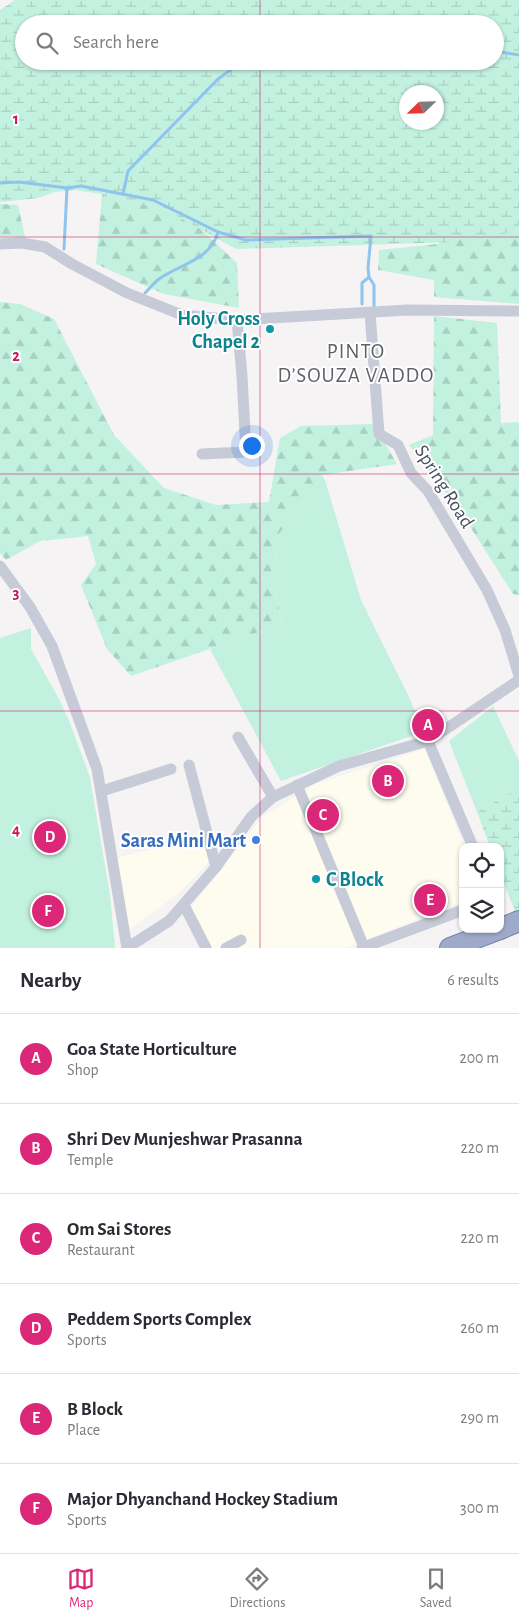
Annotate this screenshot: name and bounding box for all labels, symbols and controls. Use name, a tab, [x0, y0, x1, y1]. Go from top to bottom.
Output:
search box	[15, 15, 504, 70]
icon: search	[33, 29, 61, 57]
text: Search here	[73, 33, 159, 52]
north arrow	[399, 85, 444, 130]
text: 1	[13, 111, 19, 127]
place label: Holy Cross Chapel 2	[177, 309, 260, 352]
marker: Holy Cross Chapel 2	[264, 323, 276, 335]
district label: PINTO D’SOUZA VADDO	[278, 341, 434, 386]
text: 2	[12, 348, 20, 364]
your location	[239, 433, 265, 459]
street label: Spring Road	[411, 441, 478, 532]
text: 3	[13, 585, 20, 601]
pin: A	[412, 706, 444, 744]
pin: B	[372, 762, 404, 800]
pin: C	[307, 796, 339, 834]
pin: D	[34, 818, 66, 856]
text: 4	[12, 822, 20, 838]
place label: Saras Mini Mart	[121, 831, 246, 851]
marker: Saras Mini Mart	[250, 834, 262, 846]
map controls	[459, 843, 504, 933]
button: locate	[459, 843, 504, 888]
place label: C Block	[326, 870, 384, 890]
marker: C Block	[310, 873, 322, 885]
pin: E	[414, 881, 446, 919]
button: layers	[459, 888, 504, 933]
pin: F	[32, 892, 64, 930]
text: Nearby	[20, 970, 81, 991]
text: 6 results	[447, 972, 499, 988]
text: Goa State Horticulture	[67, 1040, 237, 1059]
text: A	[31, 1050, 41, 1066]
text: 200 m	[459, 1050, 499, 1066]
text: Shop	[67, 1062, 99, 1078]
text: Shri Dev Munjeshwar Prasanna	[67, 1130, 303, 1149]
text: B	[31, 1140, 41, 1156]
text: 220 m	[461, 1140, 499, 1156]
text: Temple	[67, 1152, 113, 1168]
text: Om Sai Stores	[67, 1220, 171, 1239]
text: C	[32, 1230, 40, 1246]
text: 220 m	[461, 1230, 499, 1246]
text: Restaurant	[67, 1242, 135, 1258]
text: Peddem Sports Complex	[67, 1310, 252, 1329]
text: D	[31, 1320, 41, 1336]
text: 260 m	[460, 1320, 499, 1336]
text: Sports	[67, 1332, 107, 1348]
text: B Block	[67, 1400, 123, 1419]
text: E	[32, 1410, 40, 1426]
text: 290 m	[460, 1410, 499, 1426]
text: Place	[67, 1422, 100, 1438]
text: Major Dhyanchand Hockey Stadium	[67, 1490, 338, 1509]
text: F	[32, 1500, 40, 1516]
text: 300 m	[460, 1500, 499, 1516]
text: Sports	[67, 1512, 107, 1528]
tab: Map	[67, 1565, 95, 1612]
tab: Directions	[230, 1565, 285, 1612]
tab: Saved	[420, 1565, 452, 1612]

